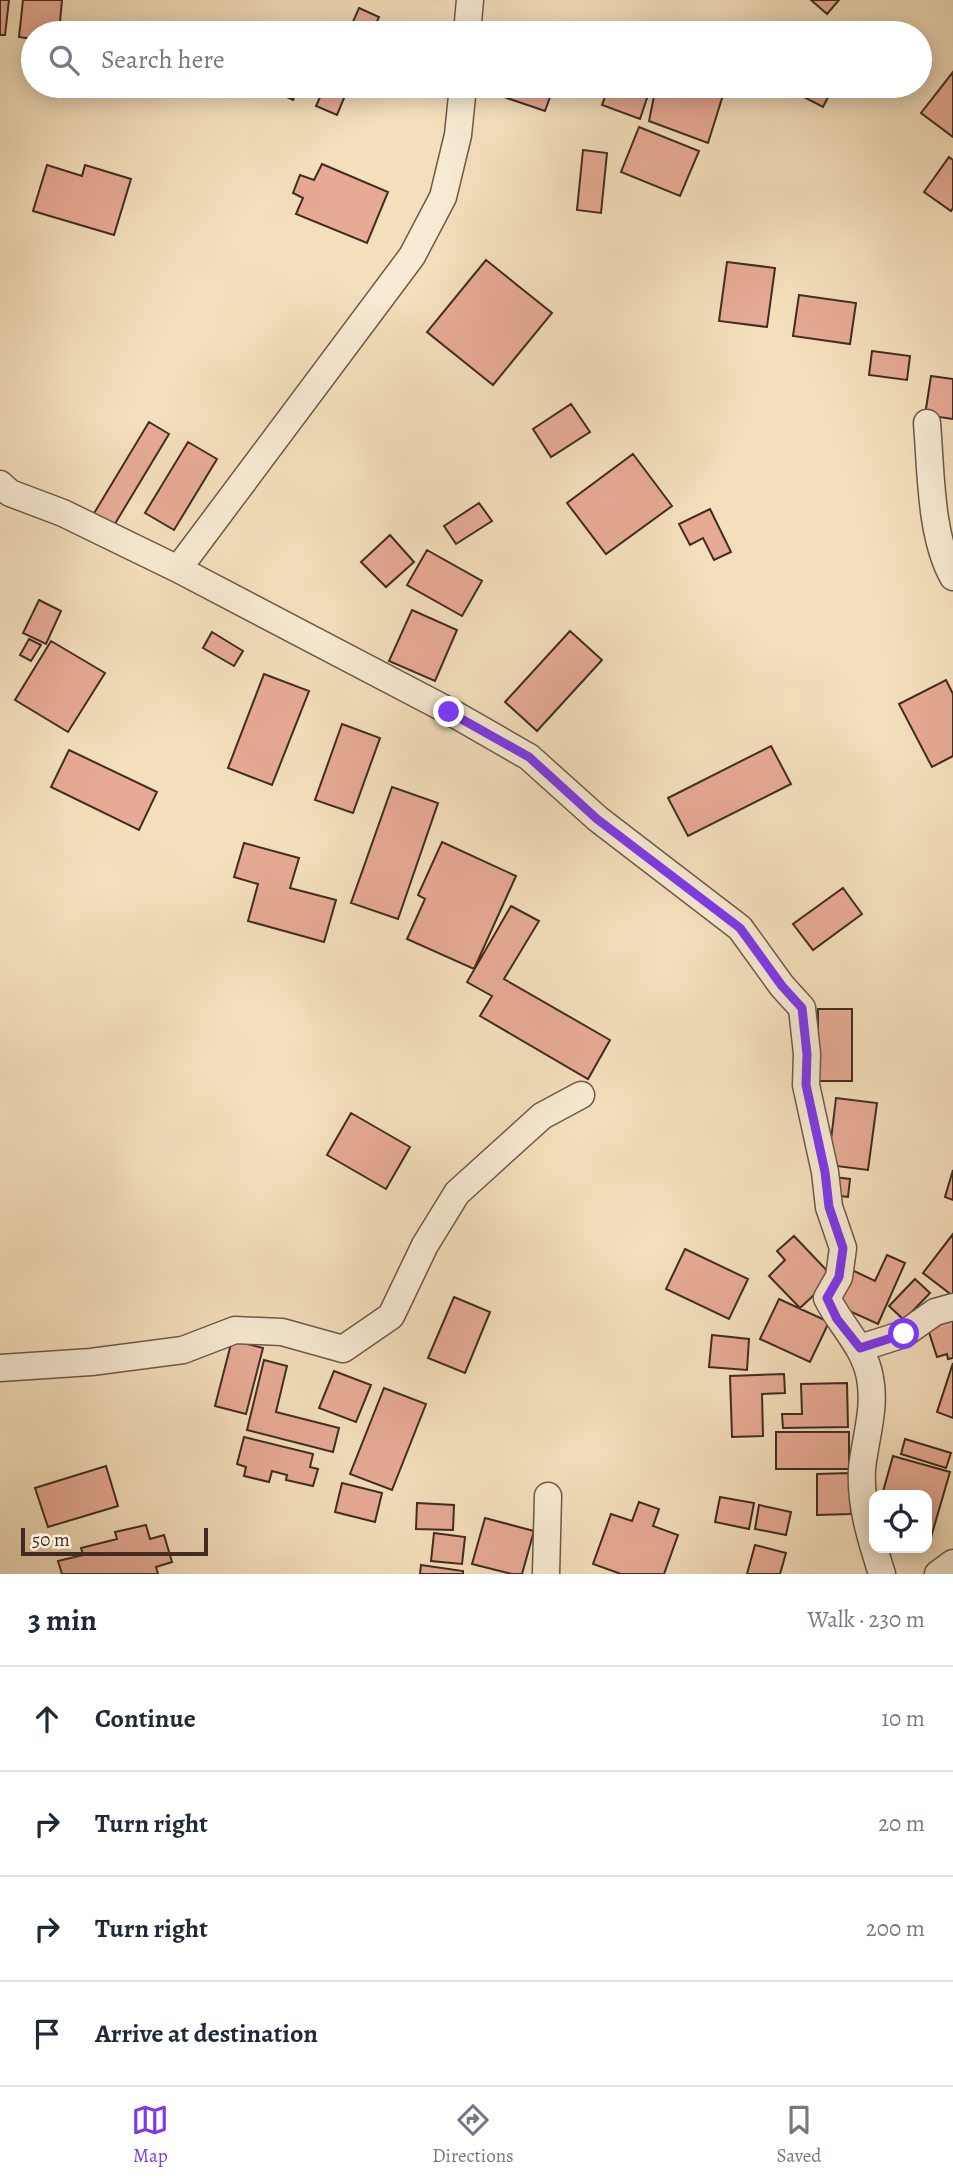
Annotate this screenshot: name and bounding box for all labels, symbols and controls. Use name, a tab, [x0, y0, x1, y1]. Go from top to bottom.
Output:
search box	[21, 21, 932, 98]
icon: search	[45, 41, 83, 79]
text: Search here	[101, 42, 225, 77]
route end	[433, 696, 464, 727]
route start	[888, 1318, 919, 1349]
map controls	[869, 1490, 932, 1553]
button: locate	[869, 1490, 932, 1553]
scale bar	[21, 1525, 208, 1557]
text: 50 m	[32, 1527, 70, 1553]
text: 3 min	[28, 1600, 97, 1640]
text: Walk · 230 m	[808, 1604, 925, 1635]
icon: ahead	[28, 1700, 66, 1738]
text: Continue	[95, 1701, 196, 1736]
text: 10 m	[881, 1703, 925, 1734]
icon: right	[28, 1805, 66, 1843]
text: Turn right	[95, 1806, 208, 1841]
text: 20 m	[878, 1808, 925, 1839]
icon: right	[28, 1910, 66, 1948]
text: Turn right	[95, 1911, 208, 1946]
text: 200 m	[866, 1913, 925, 1944]
icon: arrive	[28, 2015, 66, 2053]
text: Arrive at destination	[95, 2016, 318, 2051]
tab: Map	[131, 2101, 169, 2169]
tab: Directions	[432, 2101, 514, 2169]
tab: Saved	[777, 2101, 822, 2169]

